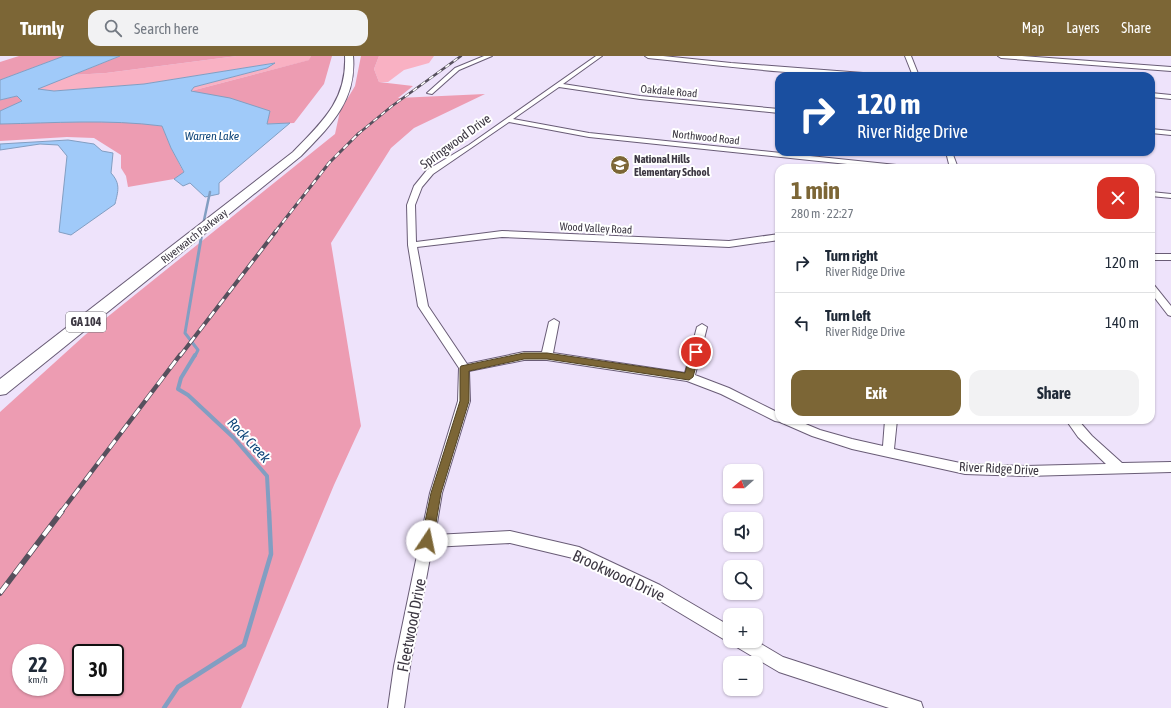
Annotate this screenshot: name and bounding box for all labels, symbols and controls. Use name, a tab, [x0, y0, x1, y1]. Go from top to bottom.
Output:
search box	[88, 10, 368, 46]
text: Turnly	[20, 17, 64, 39]
icon: search	[102, 17, 124, 39]
text: Search here	[134, 20, 199, 37]
text: Map	[1022, 20, 1044, 36]
text: Layers	[1066, 20, 1099, 36]
text: Share	[1121, 20, 1151, 36]
street label: Oakdale Road	[640, 83, 698, 99]
icon: right	[791, 88, 843, 140]
text: 120 m	[857, 88, 920, 120]
street label: Springwood Drive	[417, 111, 494, 172]
text: River Ridge Drive	[857, 121, 968, 142]
street label: Northwood Road	[672, 127, 740, 147]
water label: Warren Lake	[185, 129, 240, 143]
place label: National Hills Elementary School	[634, 153, 711, 178]
school or university icon: National Hills Elementary School	[609, 154, 631, 176]
text: 1 min	[791, 177, 840, 204]
button: close	[1097, 177, 1139, 219]
street label: Riverwatch Parkway	[159, 206, 230, 266]
text: 280 m · 22:27	[791, 206, 854, 221]
street label: Wood Valley Road	[559, 220, 633, 236]
text: Turn right	[825, 247, 878, 264]
icon: right	[791, 252, 813, 274]
text: 120 m	[1105, 254, 1139, 271]
text: River Ridge Drive	[825, 264, 905, 279]
text: Turn left	[825, 307, 871, 324]
road number: GA 104	[66, 312, 106, 332]
icon: left	[791, 312, 813, 334]
text: 140 m	[1105, 314, 1139, 331]
text: River Ridge Drive	[825, 324, 905, 339]
pin	[679, 335, 713, 369]
icon: arrive	[685, 341, 707, 363]
button: Exit	[791, 370, 961, 416]
button: Share	[969, 370, 1139, 416]
water label: Rock Creek	[224, 414, 274, 466]
street label: River Ridge Drive	[959, 459, 1039, 478]
north arrow	[723, 464, 763, 504]
map controls	[723, 464, 763, 696]
button: sound	[723, 512, 763, 552]
position arrow	[406, 520, 448, 562]
street label: Brookwood Drive	[570, 546, 668, 604]
button: search	[723, 560, 763, 600]
street label: Fleetwood Drive	[393, 577, 429, 673]
button: +	[723, 608, 763, 648]
speed limit sign: 30	[72, 644, 124, 696]
text: 22	[29, 653, 47, 676]
button: −	[723, 656, 763, 696]
text: km/h	[28, 674, 48, 685]

